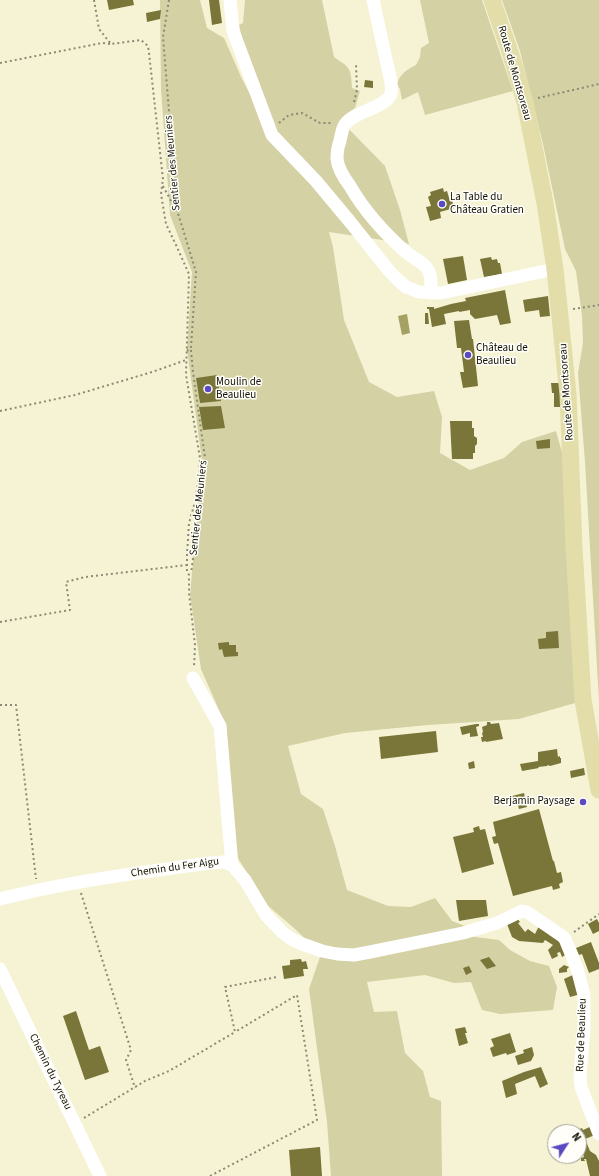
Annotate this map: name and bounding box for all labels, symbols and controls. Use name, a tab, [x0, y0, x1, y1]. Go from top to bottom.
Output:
street label: Route de Montsoreau	[494, 24, 534, 122]
street label: Sentier des Meuniers	[162, 115, 184, 211]
place label: La Table du Château Gratien	[450, 191, 524, 217]
marker: La Table du Château Gratien	[437, 199, 447, 209]
place label: Château de Beaulieu	[476, 342, 528, 368]
street label: Route de Montsoreau	[557, 343, 577, 441]
marker: Château de Beaulieu	[463, 350, 473, 360]
place label: Moulin de Beaulieu	[216, 376, 261, 402]
marker: Moulin de Beaulieu	[203, 384, 213, 394]
street label: Sentier des Meuniers	[187, 460, 211, 556]
place label: Berjamin Paysage	[494, 795, 575, 809]
marker: Berjamin Paysage	[578, 797, 588, 807]
street label: Chemin du Fer Aigu	[130, 855, 220, 881]
street label: Rue de Beaulieu	[574, 998, 590, 1072]
street label: Chemin du Tyreau	[26, 1032, 74, 1112]
north arrow	[547, 1124, 587, 1164]
text: N	[568, 1130, 585, 1145]

